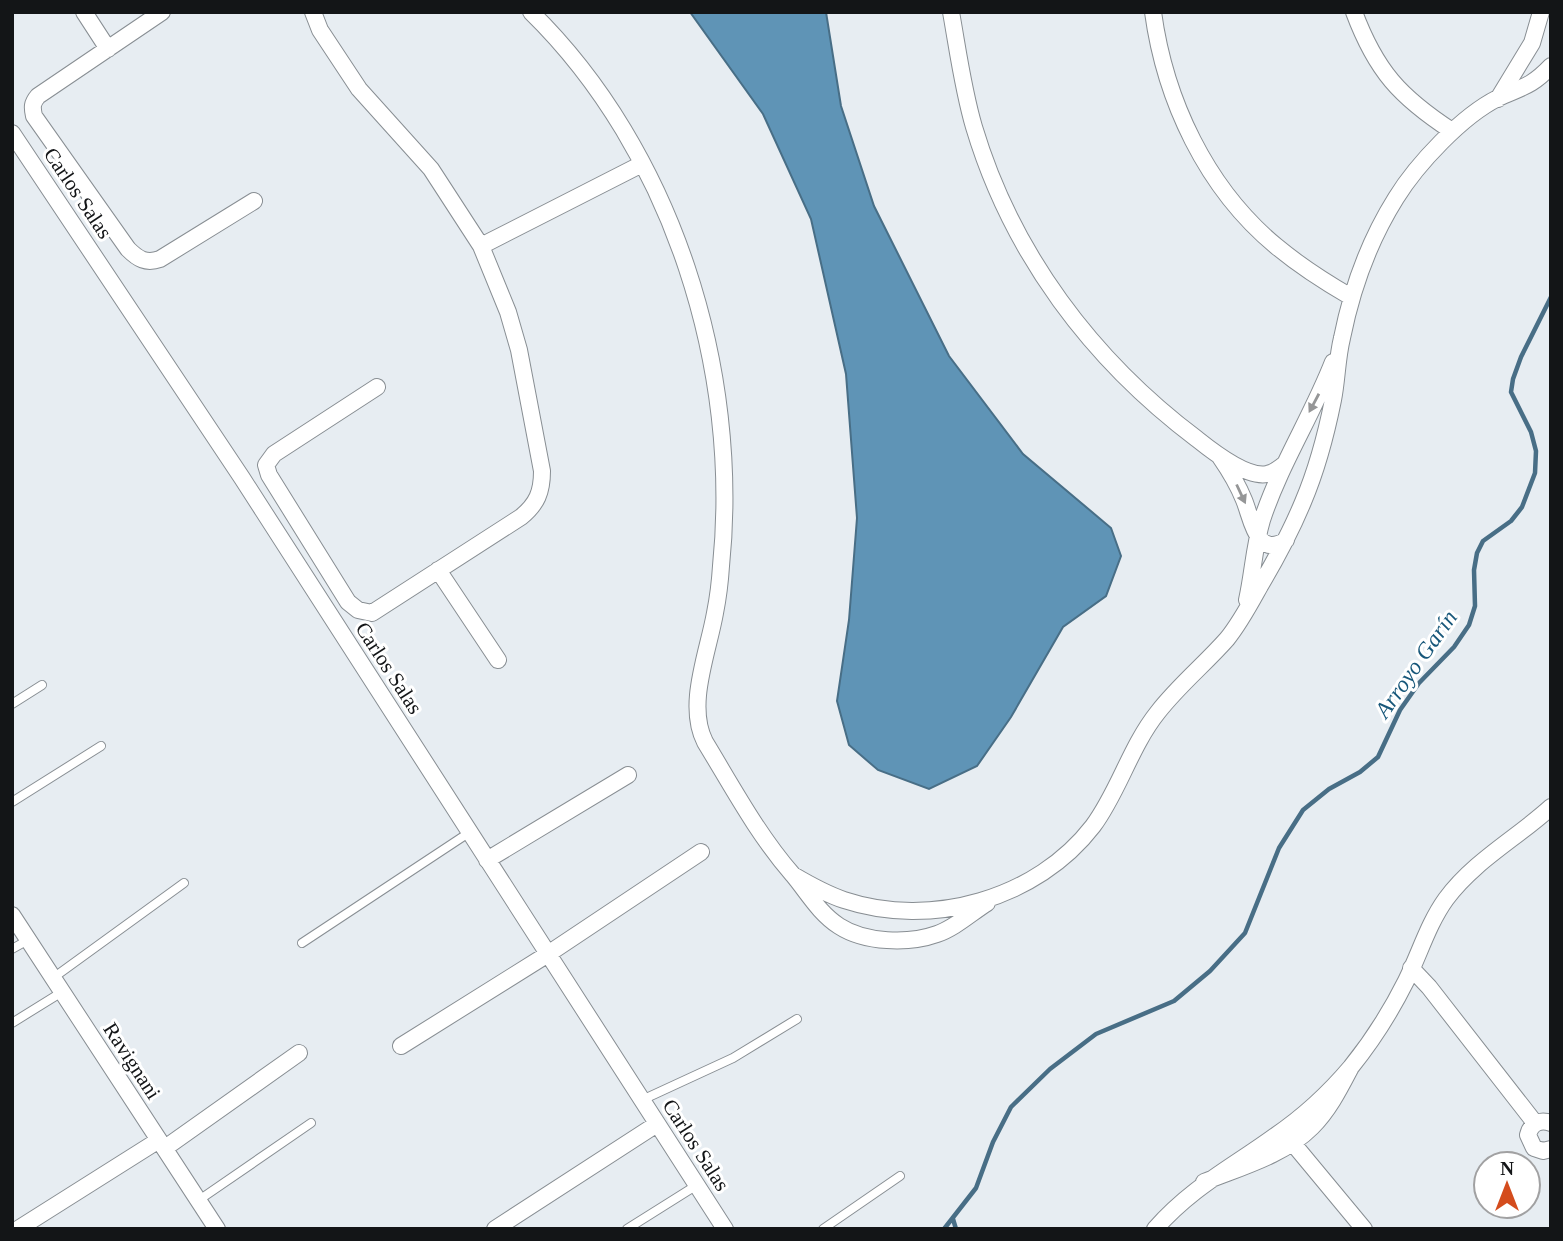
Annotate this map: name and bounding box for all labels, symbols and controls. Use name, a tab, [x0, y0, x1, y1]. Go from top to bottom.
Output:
street label: Carlos Salas	[39, 143, 117, 243]
one-way arrow	[1309, 393, 1320, 413]
one-way arrow	[1235, 484, 1247, 504]
water label: Arroyo Garín	[1369, 606, 1462, 724]
street label: Carlos Salas	[351, 618, 427, 718]
street label: Ravignani	[98, 1018, 166, 1104]
street label: Carlos Salas	[658, 1095, 734, 1195]
north arrow	[1472, 1150, 1542, 1220]
text: N	[1500, 1158, 1514, 1179]

